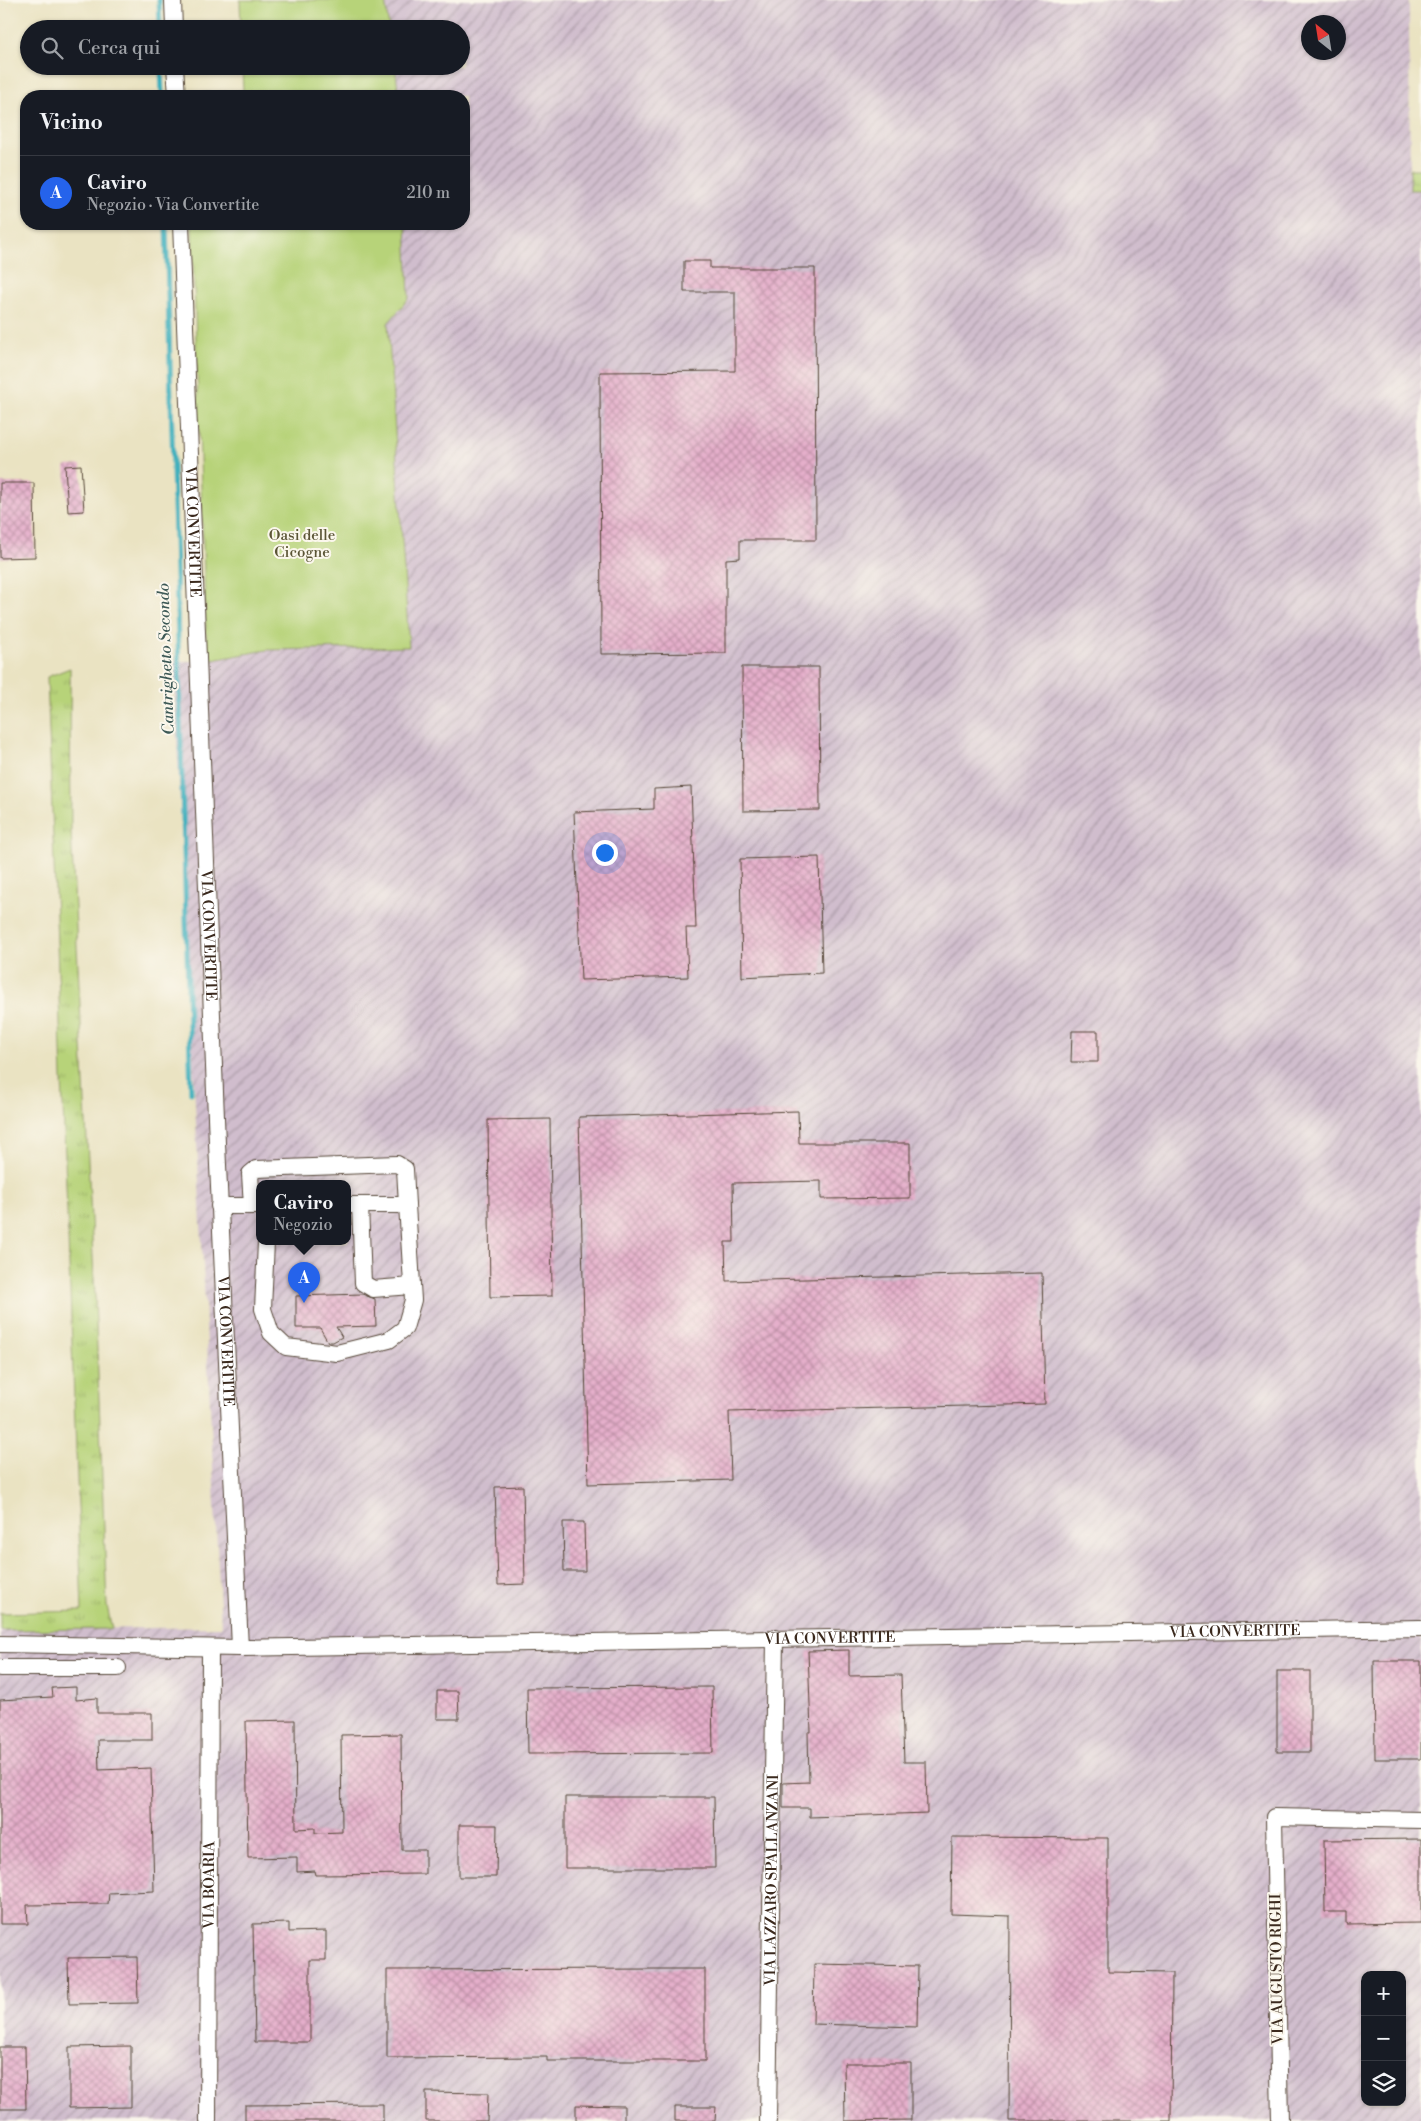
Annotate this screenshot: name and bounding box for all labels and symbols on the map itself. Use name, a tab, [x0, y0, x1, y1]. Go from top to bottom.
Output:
north arrow	[1301, 15, 1346, 60]
street label: VIA CONVERTITE	[181, 465, 205, 598]
park label: Oasi delle Cicogne	[269, 526, 335, 562]
water label: Cantrighetto Secondo	[153, 583, 179, 735]
your location	[592, 840, 618, 866]
street label: VIA CONVERTITE	[197, 868, 221, 1001]
pin: A	[288, 1262, 320, 1303]
street label: VIA CONVERTITE	[213, 1274, 239, 1407]
street label: VIA CONVERTITE	[1168, 1621, 1301, 1642]
street label: VIA CONVERTITE	[763, 1627, 896, 1649]
street label: VIA LAZZARO SPALLANZANI	[760, 1774, 783, 1987]
street label: VIA BOARIA	[199, 1840, 219, 1930]
street label: VIA AUGUSTO RIGHI	[1266, 1893, 1288, 2046]

